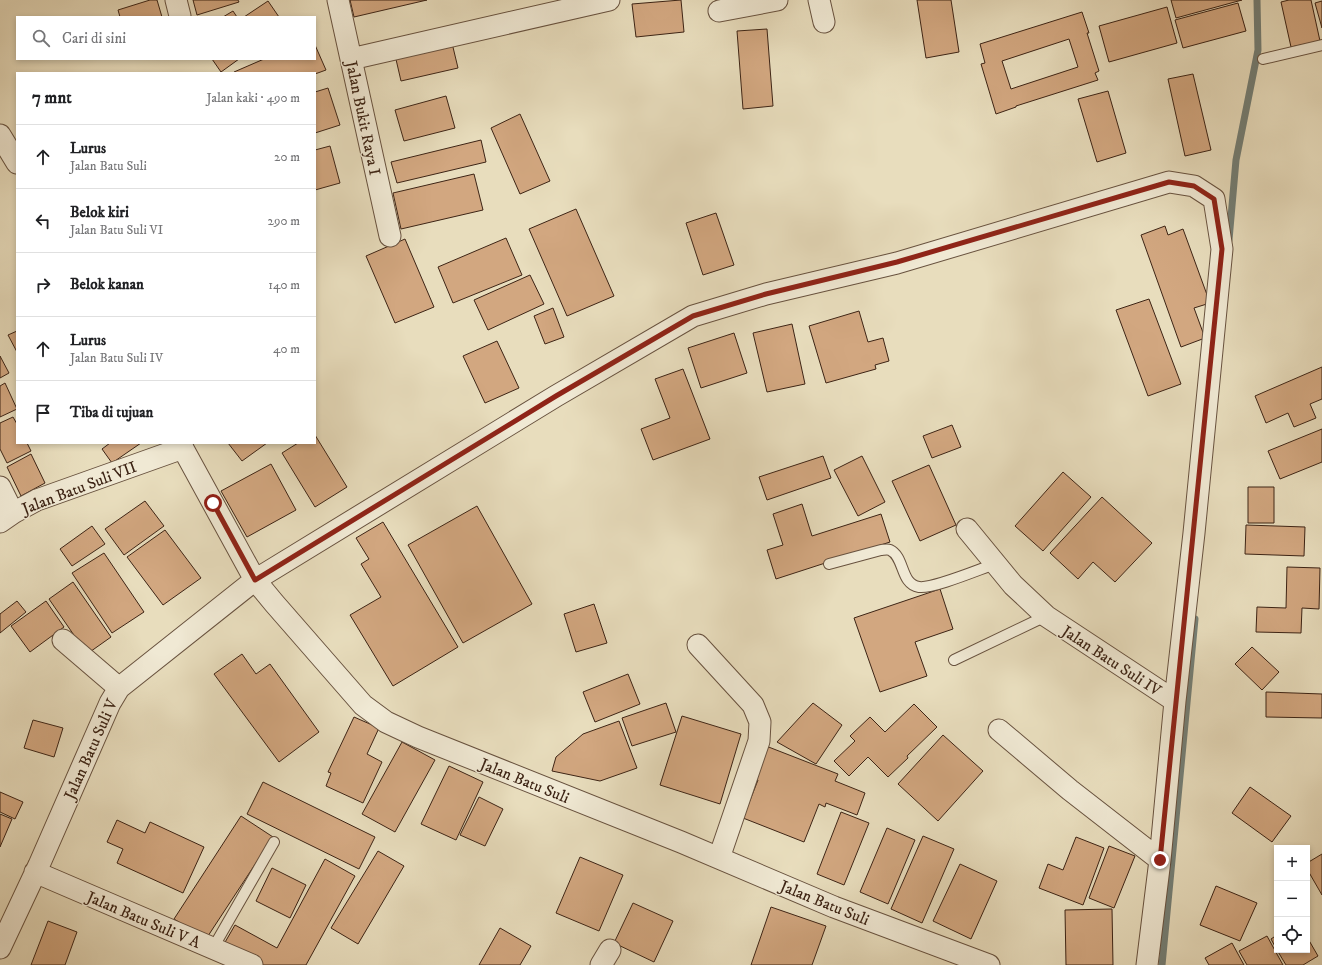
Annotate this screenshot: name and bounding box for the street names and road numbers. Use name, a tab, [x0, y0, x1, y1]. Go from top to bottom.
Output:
street label: Jalan Bukit Raya I	[341, 57, 385, 178]
street label: Jalan Batu Suli VII	[17, 457, 140, 520]
street label: Jalan Batu Suli IV	[1056, 620, 1166, 701]
street label: Jalan Batu Suli V	[59, 695, 122, 805]
street label: Jalan Batu Suli	[475, 753, 572, 808]
street label: Jalan Batu Suli	[775, 875, 872, 930]
street label: Jalan Batu Suli V A	[82, 886, 204, 953]

